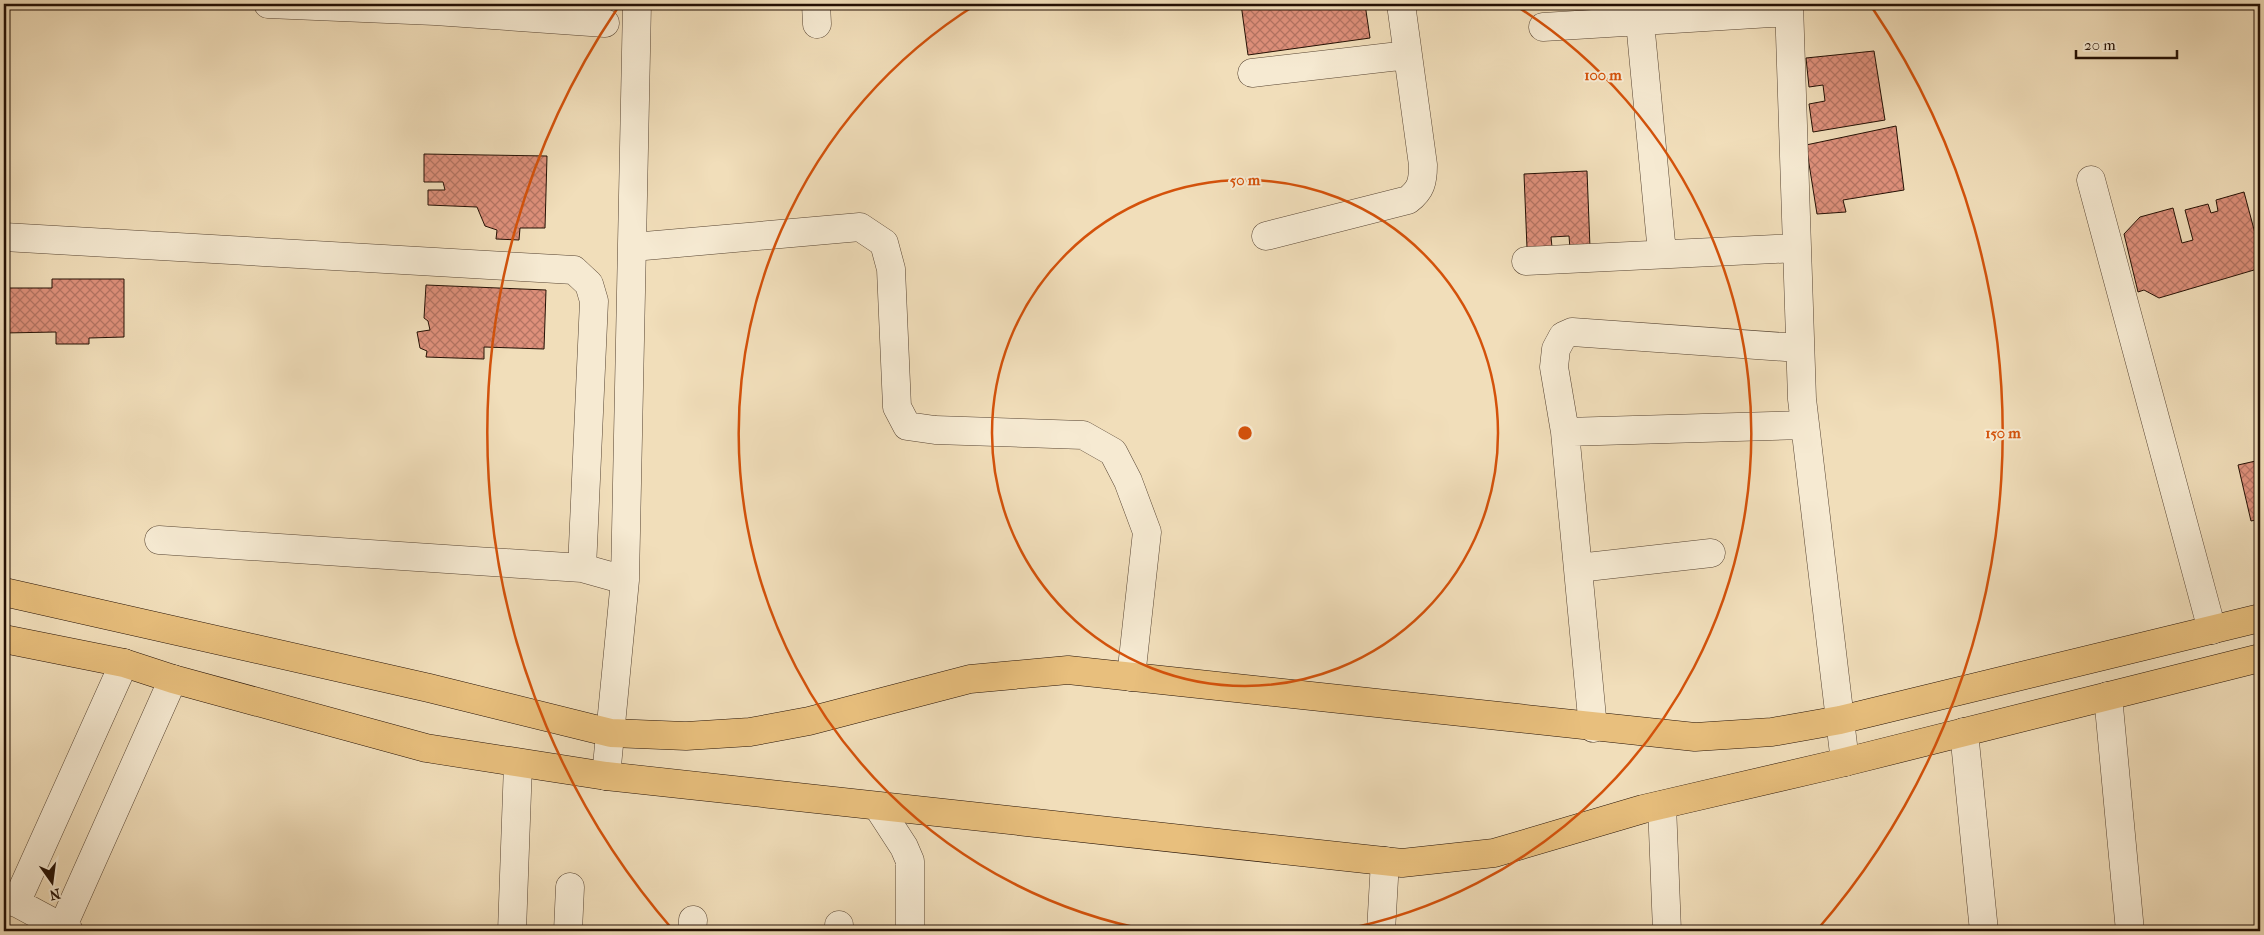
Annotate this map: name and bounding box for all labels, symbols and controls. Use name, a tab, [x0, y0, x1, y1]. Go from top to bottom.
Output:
scale bar	[2076, 28, 2178, 60]
text: 20 m	[2084, 36, 2116, 54]
text: 100 m	[1584, 66, 1622, 84]
text: 50 m	[1230, 171, 1261, 189]
centre of rings	[1236, 424, 1254, 442]
text: 150 m	[1985, 424, 2021, 442]
north arrow	[28, 858, 78, 908]
text: N	[47, 885, 62, 904]

